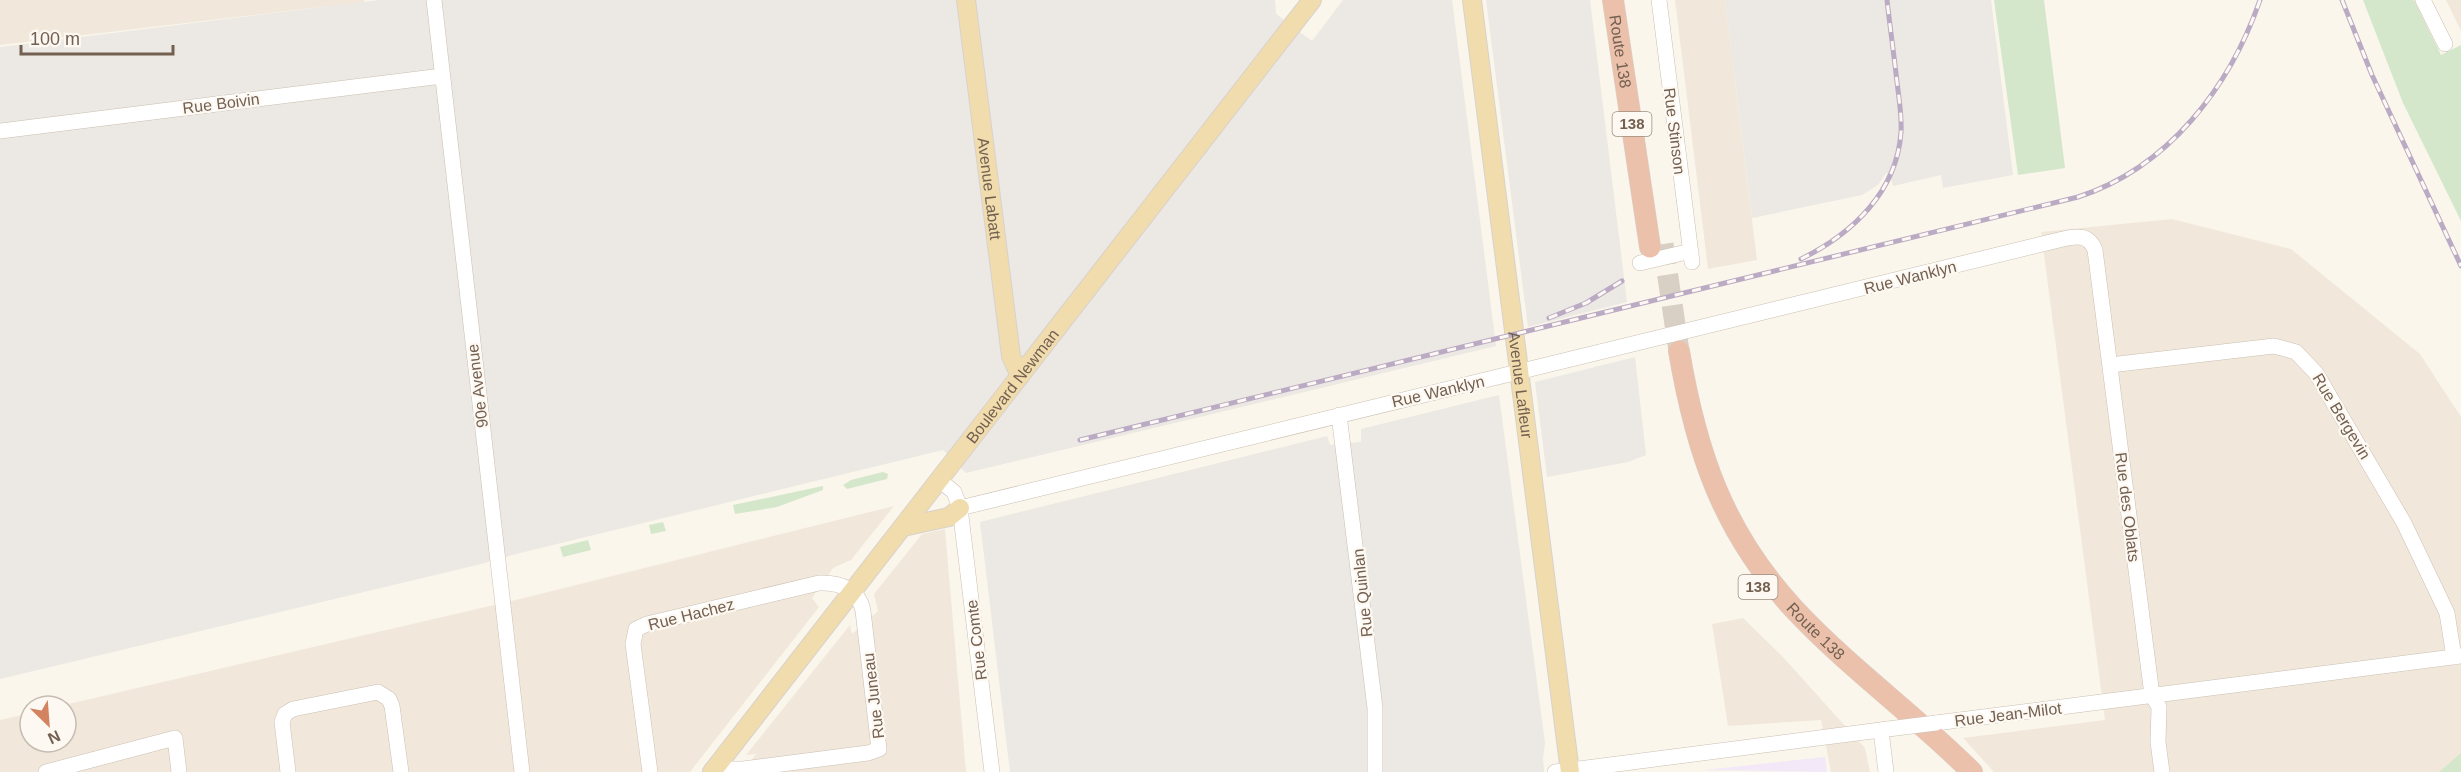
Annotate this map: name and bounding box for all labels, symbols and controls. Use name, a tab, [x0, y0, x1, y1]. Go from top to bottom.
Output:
street label: Route 138	[1606, 14, 1634, 89]
scale bar	[21, 18, 172, 56]
text: 100 m	[30, 29, 80, 49]
street label: Rue Stinson	[1661, 87, 1688, 175]
street label: Rue Boivin	[182, 90, 260, 117]
road number: 138	[1612, 112, 1652, 136]
street label: Avenue Labatt	[974, 136, 1004, 241]
street label: Rue Wanklyn	[1862, 258, 1958, 297]
street label: Boulevard Newman	[963, 326, 1062, 447]
street label: Avenue Lafleur	[1505, 331, 1536, 440]
street label: 90e Avenue	[464, 343, 491, 429]
street label: Rue Bergevin	[2309, 370, 2374, 462]
street label: Rue Wanklyn	[1390, 373, 1486, 410]
street label: Rue des Oblats	[2112, 451, 2143, 563]
street label: Rue Quinlan	[1349, 548, 1376, 638]
road number: 138	[1738, 575, 1778, 599]
street label: Rue Hachez	[646, 596, 736, 633]
street label: Rue Comte	[963, 599, 990, 681]
street label: Route 138	[1783, 599, 1848, 663]
street label: Rue Juneau	[860, 652, 887, 740]
north arrow	[18, 694, 78, 754]
street label: Rue Jean-Milot	[1954, 699, 2063, 729]
text: N	[45, 727, 63, 747]

